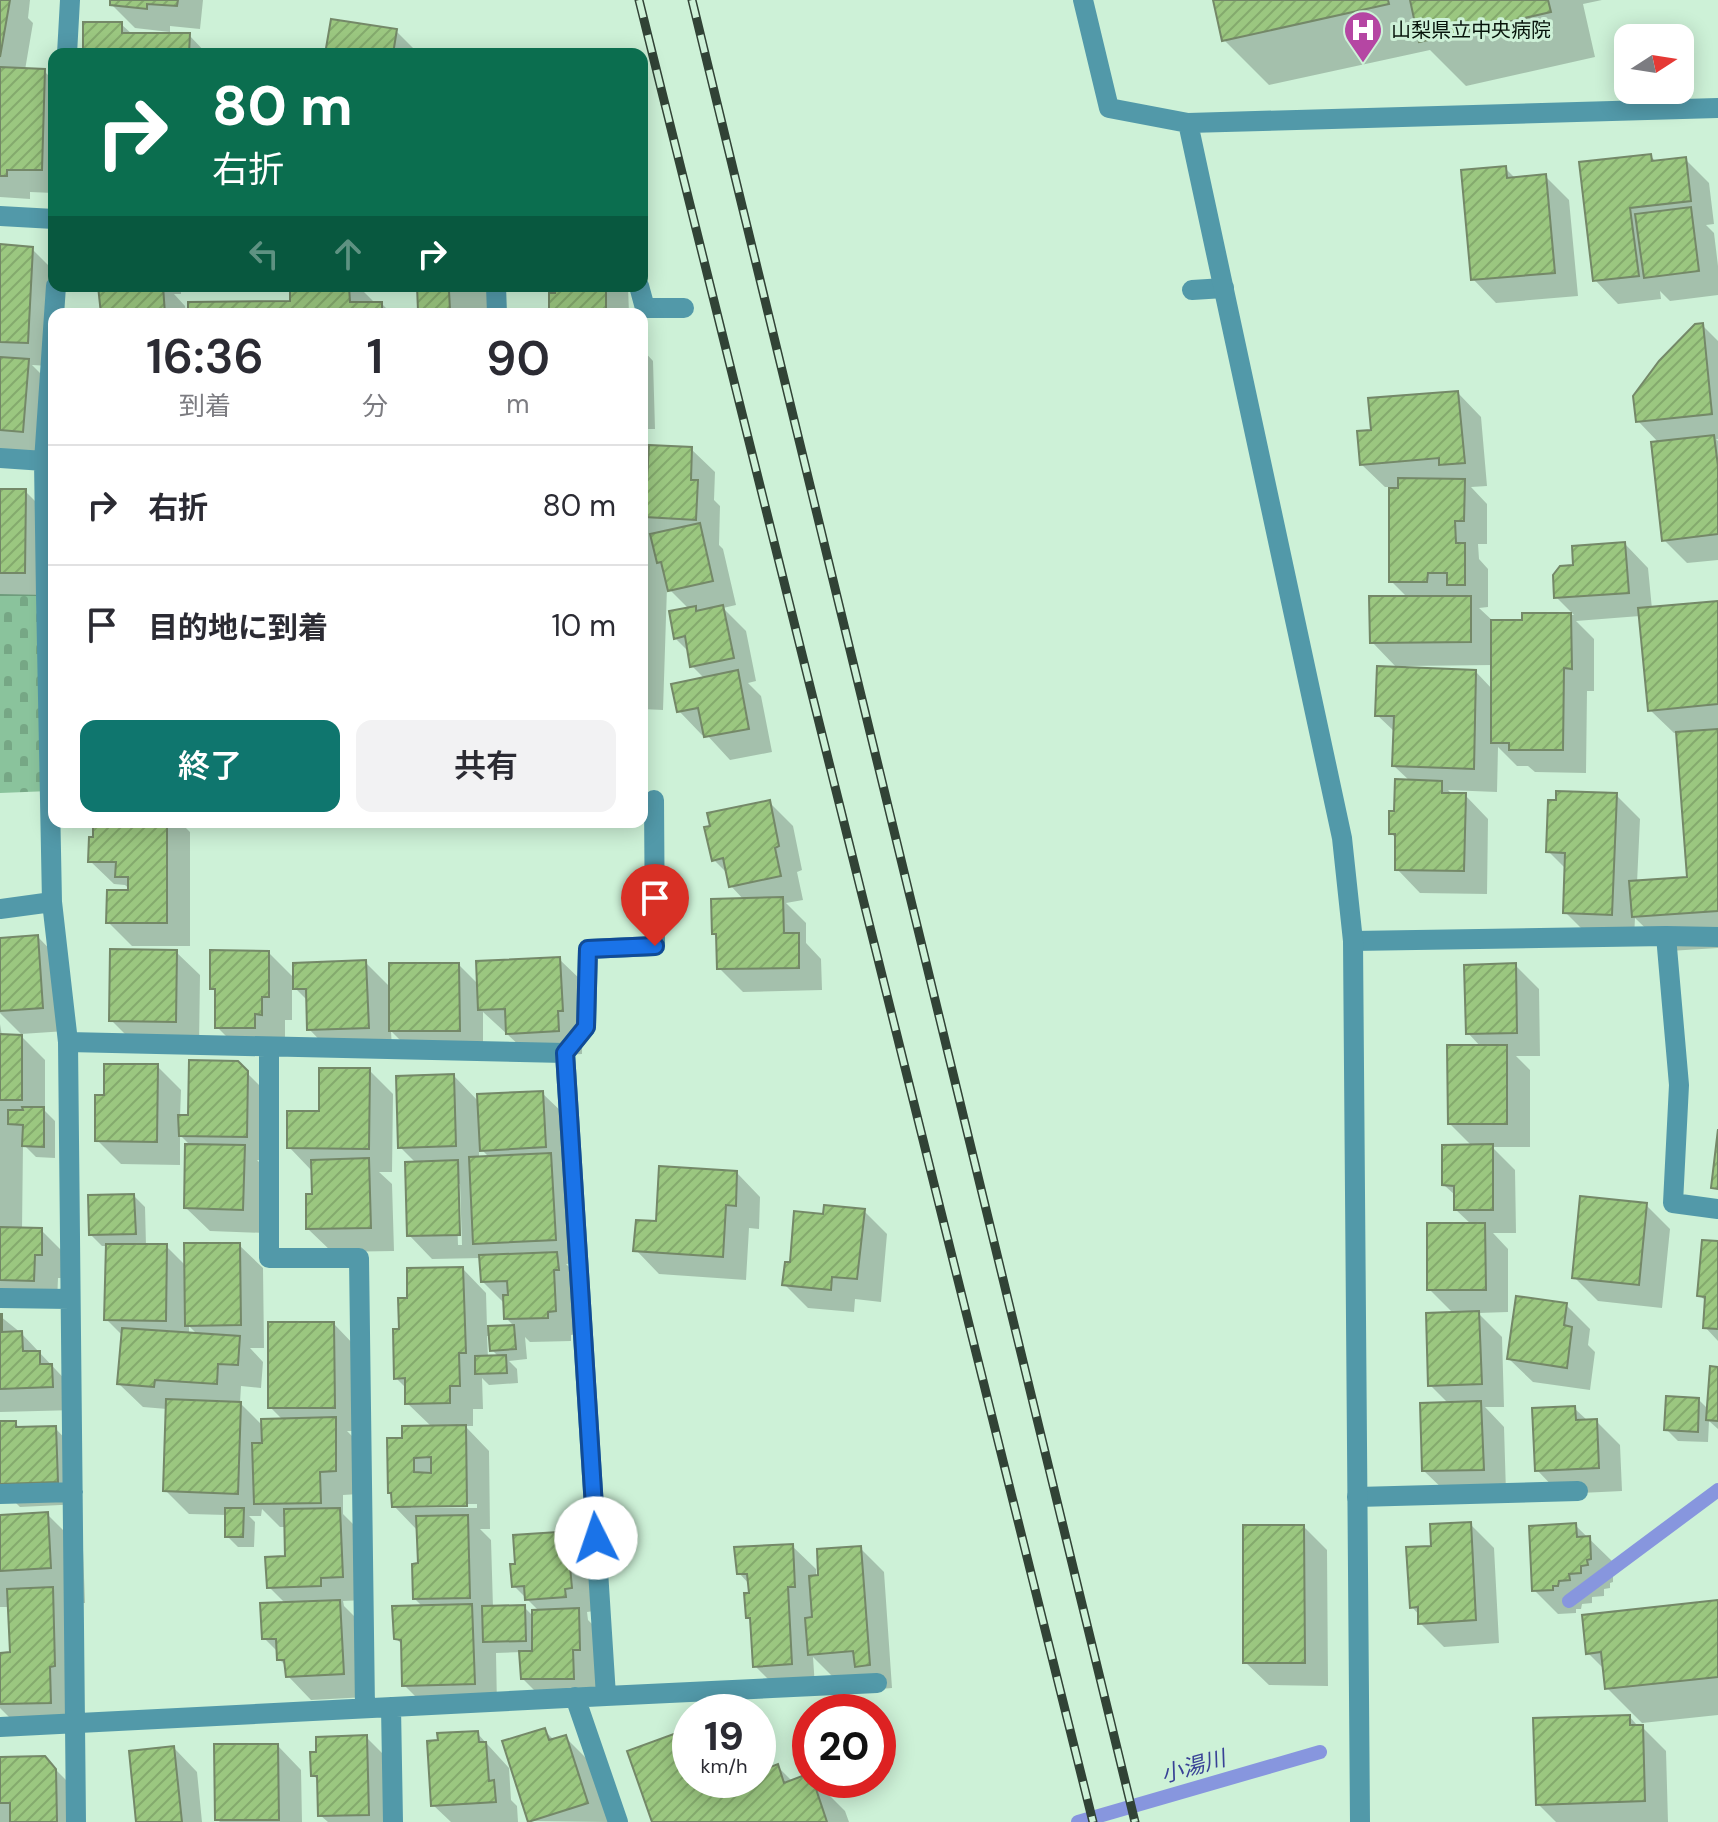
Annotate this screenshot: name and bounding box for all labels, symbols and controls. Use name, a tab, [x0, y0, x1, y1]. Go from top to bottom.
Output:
hospital icon: 山梨県立中央病院	[1342, 9, 1384, 64]
place label: 山梨県立中央病院	[1391, 17, 1551, 43]
north arrow	[1614, 24, 1694, 104]
map controls	[1614, 24, 1694, 104]
text: 80 m	[212, 69, 353, 142]
icon: right	[80, 80, 184, 184]
text: 右折	[212, 146, 284, 193]
icon: left	[242, 232, 286, 276]
icon: ahead	[326, 232, 370, 276]
icon: right	[410, 232, 454, 276]
text: 16:36	[146, 325, 264, 388]
text: 1	[367, 325, 383, 388]
text: 90	[486, 327, 550, 390]
text: m	[506, 387, 530, 421]
text: 到着	[179, 389, 231, 423]
text: 分	[362, 389, 388, 423]
icon: right	[80, 483, 124, 527]
text: 80 m	[543, 486, 616, 525]
text: 右折	[148, 488, 208, 527]
icon: arrive	[80, 603, 124, 647]
text: 10 m	[551, 606, 616, 645]
text: 目的地に到着	[148, 608, 328, 647]
button: 終了	[80, 720, 340, 812]
button: 共有	[356, 720, 616, 812]
pin	[621, 864, 689, 946]
icon: arrive	[633, 876, 677, 920]
position arrow	[554, 1496, 638, 1580]
speed limit sign: 20	[792, 1694, 896, 1798]
text: 19	[704, 1710, 744, 1762]
water label: 小湯川	[1157, 1743, 1231, 1790]
text: km/h	[700, 1753, 748, 1779]

